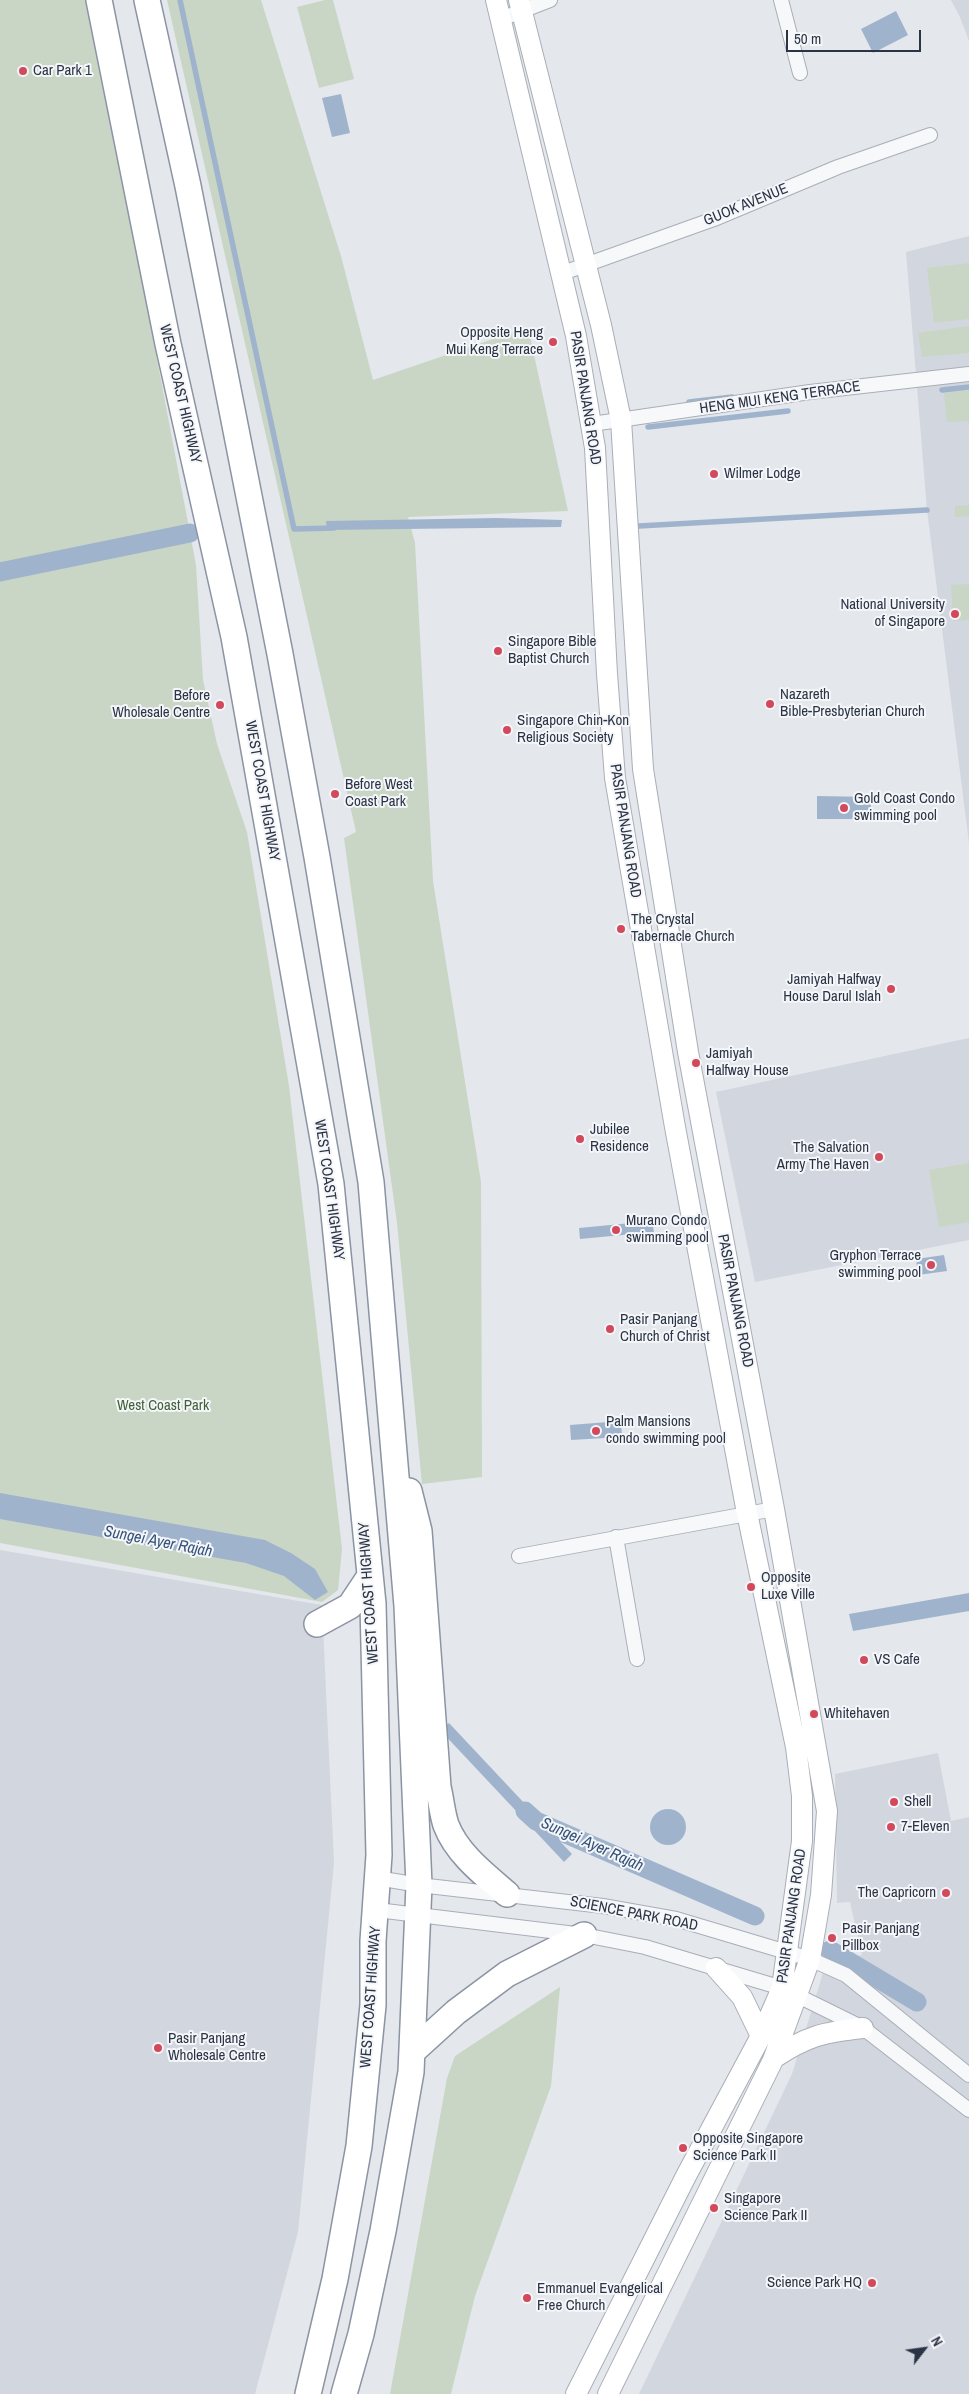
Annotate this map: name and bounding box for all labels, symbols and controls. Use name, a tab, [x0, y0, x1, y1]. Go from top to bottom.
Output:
scale bar	[789, 20, 924, 52]
text: 50 m	[794, 28, 821, 49]
place label: Car Park 1	[33, 62, 92, 80]
marker: Car Park 1	[17, 65, 29, 77]
street label: GUOK AVENUE	[701, 180, 791, 230]
street label: WEST COAST HIGHWAY	[155, 323, 205, 465]
place label: Opposite Heng Mui Keng Terrace	[446, 324, 543, 359]
street label: PASIR PANJANG ROAD	[566, 330, 604, 466]
marker: Opposite Heng Mui Keng Terrace	[547, 336, 559, 348]
street label: HENG MUI KENG TERRACE	[699, 378, 861, 418]
place label: Wilmer Lodge	[724, 465, 801, 483]
marker: Wilmer Lodge	[708, 468, 720, 480]
place label: National University of Singapore	[840, 596, 945, 631]
marker: National University of Singapore	[949, 608, 961, 620]
place label: Singapore Bible Baptist Church	[508, 633, 596, 668]
marker: Singapore Bible Baptist Church	[492, 645, 504, 657]
place label: Nazareth Bible-Presbyterian Church	[780, 686, 925, 721]
place label: Before Wholesale Centre	[112, 687, 210, 722]
marker: Nazareth Bible-Presbyterian Church	[764, 698, 776, 710]
marker: Before Wholesale Centre	[214, 699, 226, 711]
place label: Singapore Chin-Kon Religious Society	[517, 712, 629, 747]
street label: WEST COAST HIGHWAY	[241, 719, 283, 863]
marker: Singapore Chin-Kon Religious Society	[501, 724, 513, 736]
street label: PASIR PANJANG ROAD	[606, 763, 644, 899]
place label: Before West Coast Park	[345, 776, 412, 811]
marker: Before West Coast Park	[329, 788, 341, 800]
place label: Gold Coast Condo swimming pool	[854, 790, 955, 825]
marker: Gold Coast Condo swimming pool	[838, 802, 850, 814]
place label: The Crystal Tabernacle Church	[631, 911, 734, 946]
marker: The Crystal Tabernacle Church	[615, 923, 627, 935]
place label: Jamiyah Halfway House Darul Islah	[783, 971, 881, 1006]
marker: Jamiyah Halfway House Darul Islah	[885, 983, 897, 995]
place label: Jamiyah Halfway House	[706, 1045, 789, 1080]
marker: Jamiyah Halfway House	[690, 1057, 702, 1069]
street label: WEST COAST HIGHWAY	[310, 1118, 348, 1262]
place label: Jubilee Residence	[590, 1121, 649, 1156]
marker: Jubilee Residence	[574, 1133, 586, 1145]
place label: The Salvation Army The Haven	[777, 1139, 869, 1174]
marker: The Salvation Army The Haven	[873, 1151, 885, 1163]
place label: Murano Condo swimming pool	[626, 1212, 709, 1247]
marker: Murano Condo swimming pool	[610, 1224, 622, 1236]
street label: PASIR PANJANG ROAD	[713, 1233, 757, 1369]
place label: Gryphon Terrace swimming pool	[829, 1247, 921, 1282]
marker: Gryphon Terrace swimming pool	[925, 1259, 937, 1271]
place label: Pasir Panjang Church of Christ	[620, 1311, 710, 1346]
marker: Pasir Panjang Church of Christ	[604, 1323, 616, 1335]
park label: West Coast Park	[117, 1397, 209, 1415]
place label: Palm Mansions condo swimming pool	[606, 1413, 726, 1448]
marker: Palm Mansions condo swimming pool	[590, 1425, 602, 1437]
street label: WEST COAST HIGHWAY	[355, 1521, 383, 1665]
water label: Sungei Ayer Rajah	[102, 1522, 214, 1562]
place label: Opposite Luxe Ville	[761, 1569, 815, 1604]
marker: Opposite Luxe Ville	[745, 1581, 757, 1593]
place label: VS Cafe	[874, 1651, 920, 1669]
marker: VS Cafe	[858, 1654, 870, 1666]
place label: Whitehaven	[824, 1705, 890, 1723]
marker: Whitehaven	[808, 1708, 820, 1720]
place label: Shell	[904, 1793, 931, 1811]
marker: Shell	[888, 1796, 900, 1808]
water label: Sungei Ayer Rajah	[538, 1814, 646, 1876]
place label: 7-Eleven	[901, 1818, 950, 1836]
marker: 7-Eleven	[885, 1821, 897, 1833]
street label: PASIR PANJANG ROAD	[774, 1848, 810, 1984]
place label: The Capricorn	[857, 1884, 936, 1902]
marker: The Capricorn	[940, 1887, 952, 1899]
street label: SCIENCE PARK ROAD	[569, 1893, 699, 1935]
place label: Pasir Panjang Pillbox	[842, 1920, 919, 1955]
street label: WEST COAST HIGHWAY	[357, 1925, 385, 2069]
marker: Pasir Panjang Pillbox	[826, 1932, 838, 1944]
place label: Pasir Panjang Wholesale Centre	[168, 2030, 266, 2065]
marker: Pasir Panjang Wholesale Centre	[152, 2042, 164, 2054]
place label: Opposite Singapore Science Park II	[693, 2130, 803, 2165]
marker: Opposite Singapore Science Park II	[677, 2142, 689, 2154]
place label: Singapore Science Park II	[724, 2190, 807, 2225]
marker: Singapore Science Park II	[708, 2202, 720, 2214]
place label: Science Park HQ	[767, 2274, 862, 2292]
marker: Science Park HQ	[866, 2277, 878, 2289]
place label: Emmanuel Evangelical Free Church	[537, 2280, 663, 2315]
marker: Emmanuel Evangelical Free Church	[521, 2292, 533, 2304]
north arrow	[899, 2324, 949, 2374]
text: N	[927, 2333, 947, 2350]

